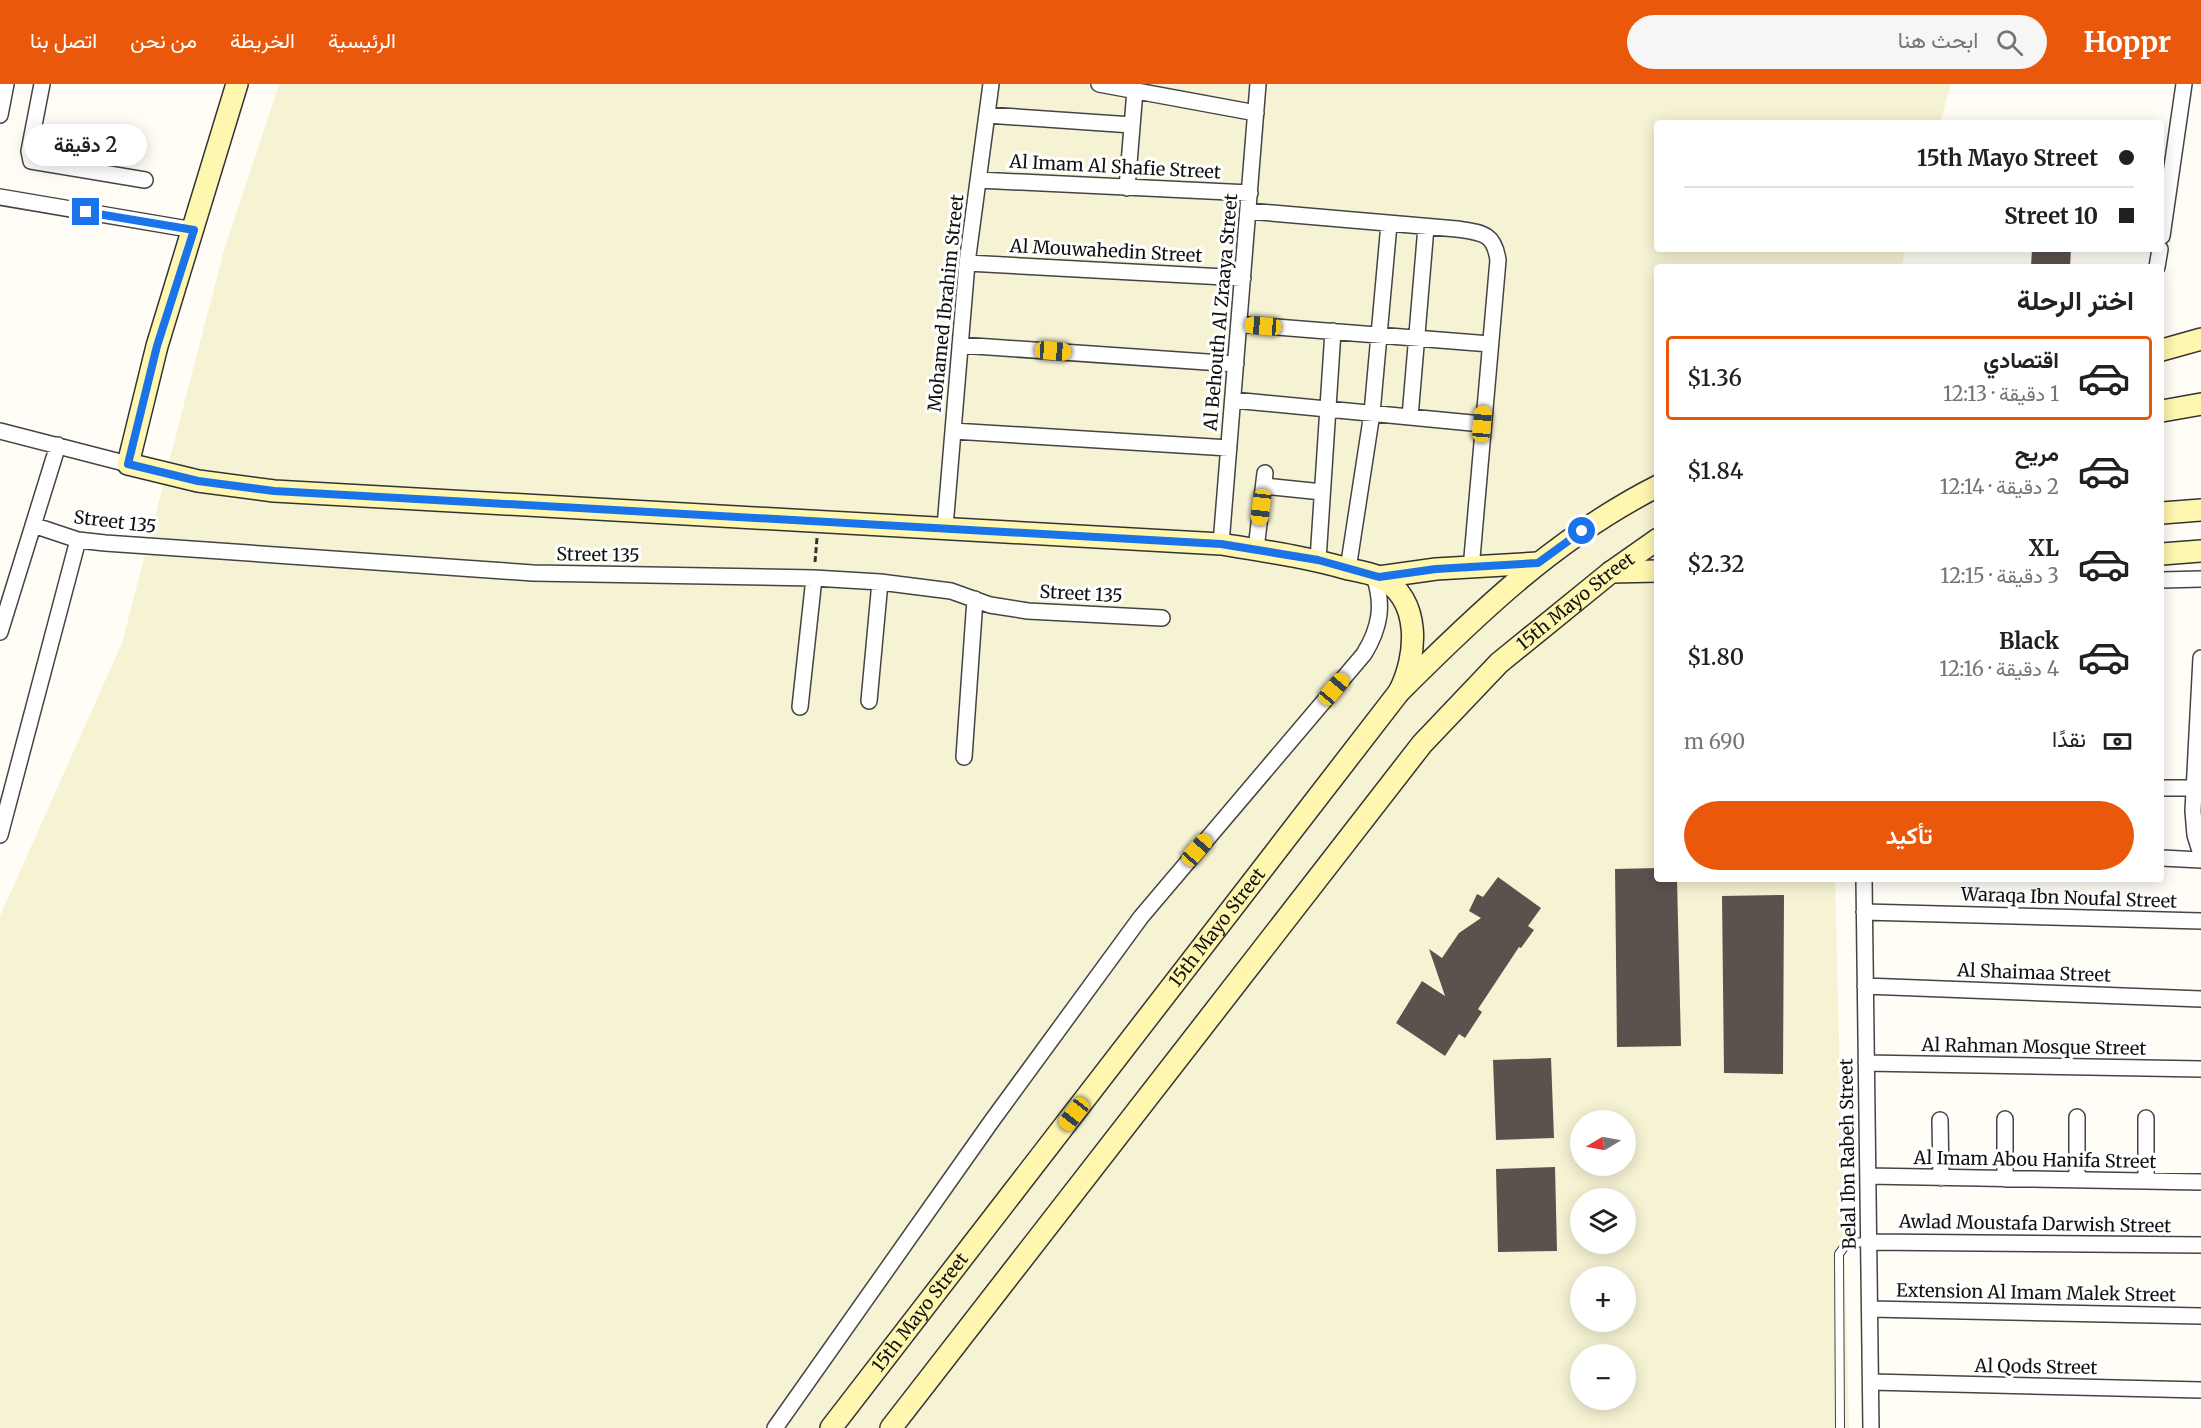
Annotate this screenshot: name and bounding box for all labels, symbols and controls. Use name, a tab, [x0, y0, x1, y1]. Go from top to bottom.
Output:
search box	[1627, 15, 2047, 69]
text: Hoppr	[2083, 24, 2171, 60]
text: ابحث هنا	[1898, 26, 1978, 54]
icon: search	[1993, 26, 2026, 59]
text: اتصل بنا	[30, 27, 97, 54]
text: من نحن	[130, 27, 197, 54]
text: الخريطة	[230, 27, 295, 54]
text: الرئيسية	[328, 27, 396, 54]
callout: 2 دقيقة	[25, 125, 148, 167]
text: 2 دقيقة	[54, 132, 117, 157]
text: 15th Mayo Street	[1917, 144, 2098, 172]
street label: Al Imam Al Shafie Street	[1008, 149, 1221, 184]
street label: Al Behouth Al Zraaya Street	[1199, 192, 1242, 433]
street label: Mohamed Ibrahim Street	[923, 193, 968, 413]
route end	[72, 198, 99, 225]
text: Street 10	[2004, 202, 2098, 230]
street label: Al Mouwahedin Street	[1008, 234, 1203, 267]
text: اختر الرحلة	[2017, 283, 2134, 317]
car	[1244, 315, 1282, 337]
car	[1034, 341, 1072, 361]
text: اقتصادي	[1983, 346, 2059, 374]
icon: car	[2077, 351, 2131, 405]
text: $1.36	[1687, 364, 1742, 392]
text: 1 دقيقة · 12:13	[1943, 381, 2059, 406]
car	[1471, 405, 1493, 443]
text: مريح	[2015, 439, 2059, 467]
icon: car	[2077, 444, 2131, 498]
text: $1.84	[1687, 457, 1743, 485]
text: 2 دقيقة · 12:14	[1940, 474, 2059, 499]
car	[1250, 488, 1272, 526]
street label: Street 135	[72, 505, 158, 538]
route start	[1568, 517, 1595, 544]
text: XL	[2029, 534, 2059, 562]
icon: car	[2077, 537, 2131, 591]
street label: Street 135	[556, 542, 640, 567]
street label: 15th Mayo Street	[1512, 547, 1639, 655]
text: $2.32	[1687, 550, 1745, 578]
text: 3 دقيقة · 12:15	[1940, 563, 2059, 588]
street label: Street 135	[1039, 580, 1123, 607]
text: Black	[1999, 627, 2059, 655]
icon: car	[2077, 630, 2131, 684]
text: $1.80	[1687, 643, 1744, 671]
text: 4 دقيقة · 12:16	[1939, 656, 2059, 681]
car	[1316, 669, 1352, 709]
text: نقدًا	[2052, 725, 2086, 753]
icon: cash	[2101, 725, 2134, 758]
text: 690 m	[1684, 729, 1745, 754]
button: تأكيد	[1684, 801, 2134, 870]
car	[1178, 831, 1216, 869]
street label: 15th Mayo Street	[1164, 863, 1270, 992]
street label: Waraqa Ibn Noufal Street	[1960, 882, 2177, 913]
street label: Al Shaimaa Street	[1956, 958, 2111, 987]
street label: Al Rahman Mosque Street	[1921, 1033, 2147, 1060]
street label: Belal Ibn Rabeh Street	[1834, 1058, 1861, 1250]
car	[1056, 1094, 1092, 1134]
north arrow	[1570, 1110, 1636, 1176]
map controls	[1570, 1110, 1636, 1410]
street label: Al Imam Abou Hanifa Street	[1912, 1146, 2157, 1173]
button: layers	[1570, 1188, 1636, 1254]
street label: Awlad Moustafa Darwish Street	[1898, 1210, 2171, 1237]
street label: 15th Mayo Street	[867, 1248, 973, 1376]
button: +	[1570, 1266, 1636, 1332]
street label: Extension Al Imam Malek Street	[1896, 1279, 2176, 1306]
button: −	[1570, 1344, 1636, 1410]
street label: Al Qods Street	[1973, 1354, 2098, 1379]

